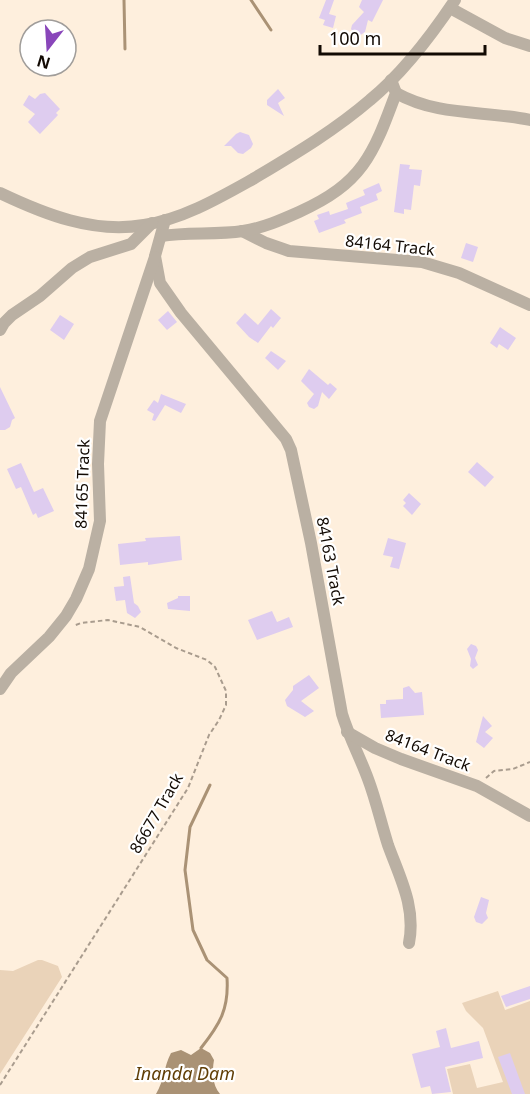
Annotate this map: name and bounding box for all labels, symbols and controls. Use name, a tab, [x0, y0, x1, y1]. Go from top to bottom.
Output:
north arrow	[18, 18, 78, 78]
scale bar	[320, 18, 485, 56]
text: 100 m	[329, 26, 381, 50]
text: N	[34, 50, 53, 75]
street label: 84164 Track	[344, 229, 436, 261]
street label: 84165 Track	[69, 438, 95, 529]
street label: 84163 Track	[312, 515, 350, 607]
street label: 84164 Track	[382, 724, 474, 776]
street label: 86677 Track	[124, 768, 188, 857]
water label: Inanda Dam	[134, 1061, 235, 1085]

